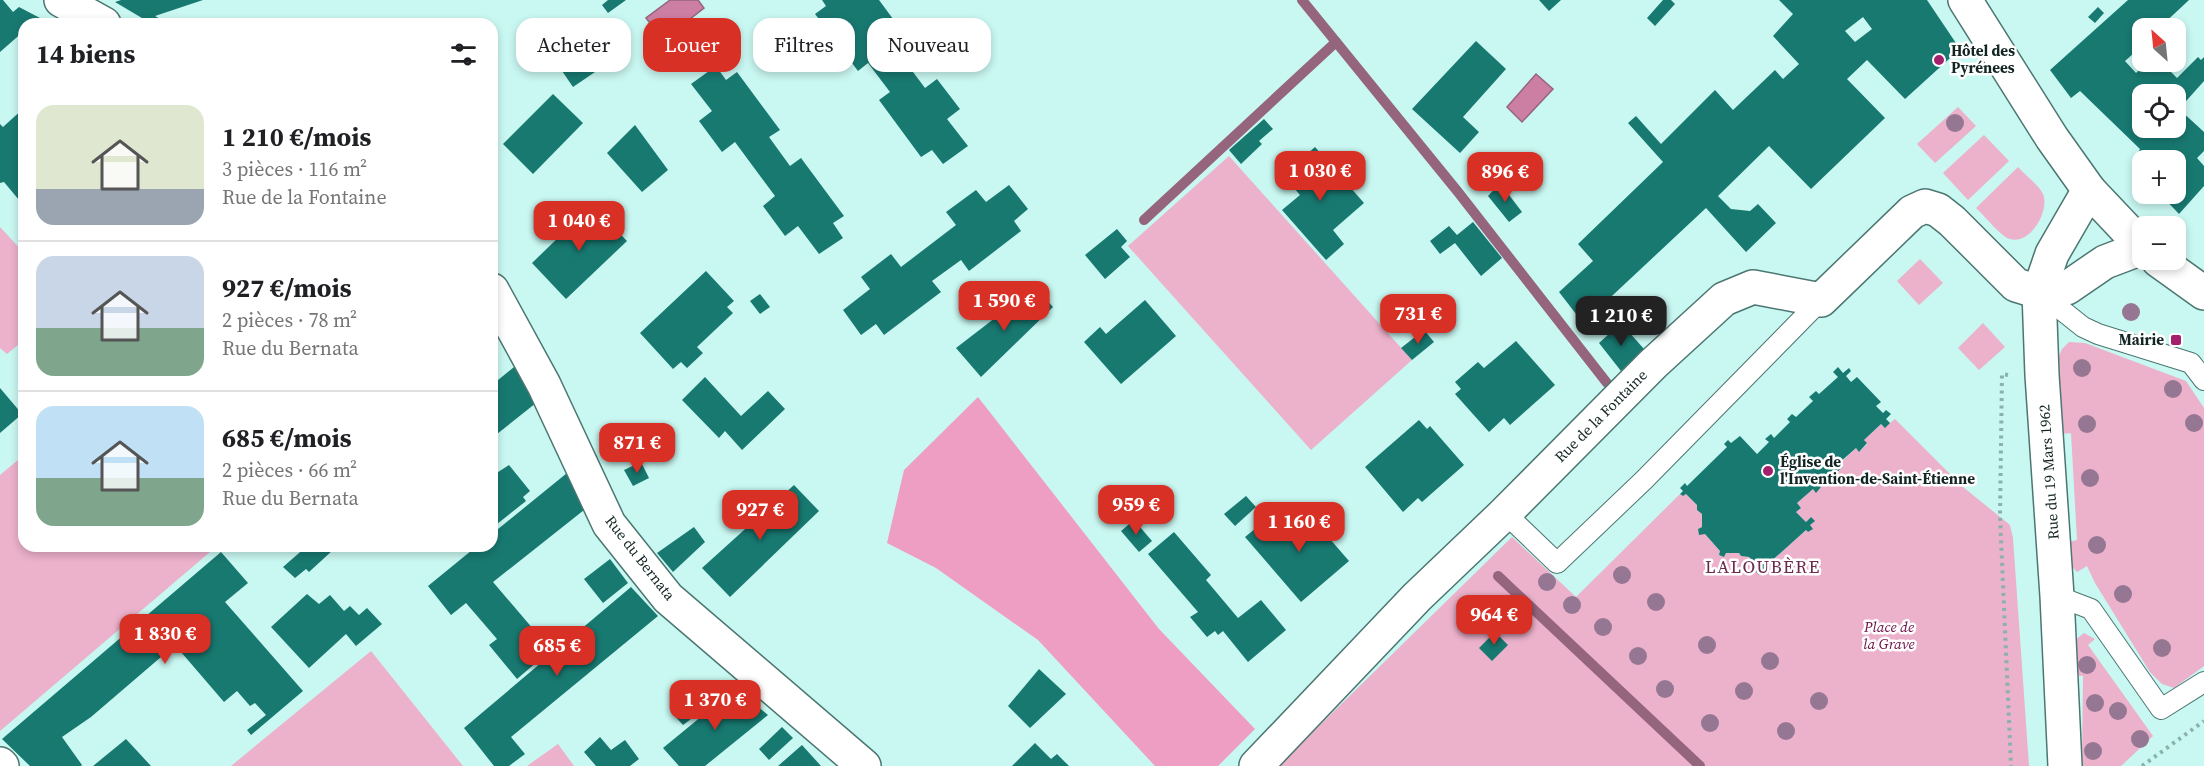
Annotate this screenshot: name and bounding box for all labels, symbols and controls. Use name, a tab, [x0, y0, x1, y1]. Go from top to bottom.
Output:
chip: Acheter	[516, 18, 631, 72]
chip: Louer	[643, 18, 741, 72]
chip: Filtres	[753, 18, 855, 72]
chip: Nouveau	[867, 18, 991, 72]
north arrow	[2132, 18, 2186, 72]
map controls	[2132, 18, 2186, 270]
text: 14 biens	[36, 36, 135, 72]
icon: filters	[447, 38, 480, 71]
place label: Hôtel des Pyrénees	[1951, 40, 2015, 78]
marker: Hôtel des Pyrénees	[1932, 53, 1946, 67]
button: locate	[2132, 84, 2186, 138]
text: 1 210 €/mois	[222, 119, 371, 155]
icon: home	[84, 129, 156, 201]
button: +	[2132, 150, 2186, 204]
pin: 1 030 €	[1265, 151, 1375, 202]
pin: 896 €	[1463, 152, 1547, 203]
text: 3 pièces · 116 m²	[222, 155, 367, 183]
text: 1 030 €	[1289, 156, 1351, 184]
text: 896 €	[1481, 157, 1529, 185]
text: Rue de la Fontaine	[222, 183, 387, 211]
pin: 1 040 €	[524, 201, 634, 252]
text: 1 040 €	[548, 206, 610, 234]
button: −	[2132, 216, 2186, 270]
text: 927 €/mois	[222, 270, 352, 306]
icon: home	[84, 280, 156, 352]
pin: 1 590 €	[949, 281, 1059, 332]
text: 1 590 €	[973, 286, 1035, 314]
pin: 731 €	[1376, 294, 1460, 345]
pin: 1 210 €	[1566, 296, 1676, 347]
text: 731 €	[1394, 299, 1442, 327]
text: 1 210 €	[1590, 301, 1652, 329]
text: 2 pièces · 78 m²	[222, 306, 357, 334]
place label: Mairie	[2119, 329, 2164, 350]
marker: Mairie	[2169, 333, 2183, 347]
text: Rue du Bernata	[222, 334, 359, 362]
street label: Rue de la Fontaine	[1550, 364, 1652, 467]
street label: Rue du 19 Mars 1962	[2033, 404, 2064, 540]
text: 685 €/mois	[222, 420, 352, 456]
pin: 871 €	[595, 423, 679, 474]
text: 871 €	[613, 428, 661, 456]
icon: home	[84, 430, 156, 502]
place label: Église de l'Invention-de-Saint-Étienne	[1780, 451, 1975, 489]
text: 2 pièces · 66 m²	[222, 456, 357, 484]
marker: Église de l'Invention-de-Saint-Étienne	[1761, 464, 1775, 478]
text: Rue du Bernata	[222, 484, 359, 512]
pin: 959 €	[1094, 485, 1178, 536]
pin: 927 €	[718, 490, 802, 541]
text: 959 €	[1112, 490, 1160, 518]
text: 927 €	[736, 495, 784, 523]
pin: 1 160 €	[1244, 502, 1354, 553]
text: 1 160 €	[1268, 507, 1330, 535]
street label: Rue du Bernata	[601, 511, 680, 605]
district label: LALOUBÈRE	[1705, 554, 1821, 579]
pin: 964 €	[1452, 595, 1536, 646]
text: 964 €	[1470, 600, 1518, 628]
pin: 1 830 €	[110, 614, 220, 665]
park label: Place de la Grave	[1863, 616, 1915, 654]
text: 1 830 €	[134, 619, 196, 647]
pin: 685 €	[515, 626, 599, 677]
text: 685 €	[533, 631, 581, 659]
pin: 1 370 €	[660, 680, 770, 731]
text: 1 370 €	[684, 685, 746, 713]

